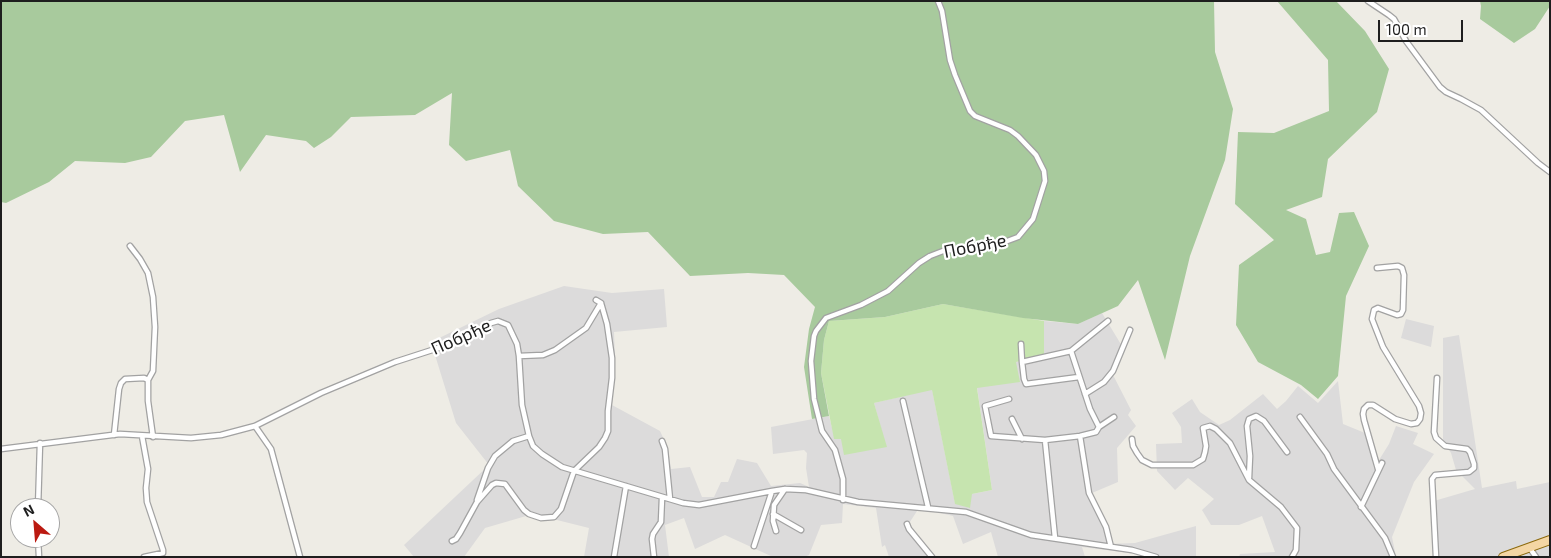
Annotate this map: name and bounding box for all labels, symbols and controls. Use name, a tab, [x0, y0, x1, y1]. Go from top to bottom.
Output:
scale bar	[1381, 10, 1466, 42]
text: 100 m	[1386, 20, 1427, 38]
street label: Побрђе	[942, 229, 1008, 263]
street label: Побрђе	[428, 314, 494, 360]
north arrow	[10, 498, 60, 548]
text: N	[20, 500, 37, 520]

